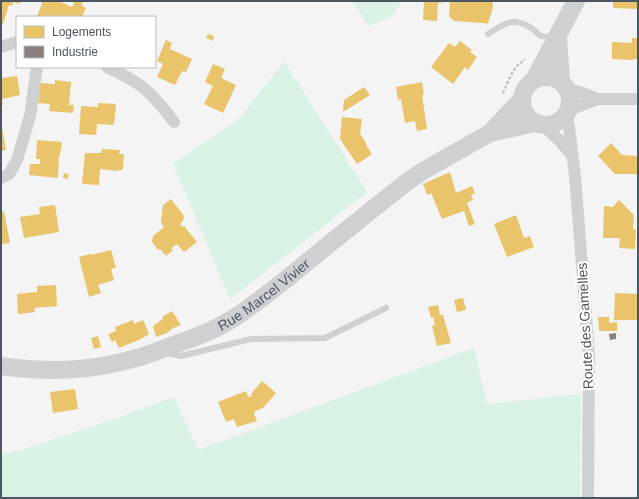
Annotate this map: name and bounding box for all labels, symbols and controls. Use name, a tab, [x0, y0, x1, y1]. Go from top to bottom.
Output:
legend	[16, 16, 156, 68]
text: Logements	[52, 25, 111, 39]
text: Industrie	[52, 45, 98, 59]
street label: Rue Marcel Vivier	[215, 255, 313, 334]
street label: Route des Gamelles	[574, 262, 596, 390]

